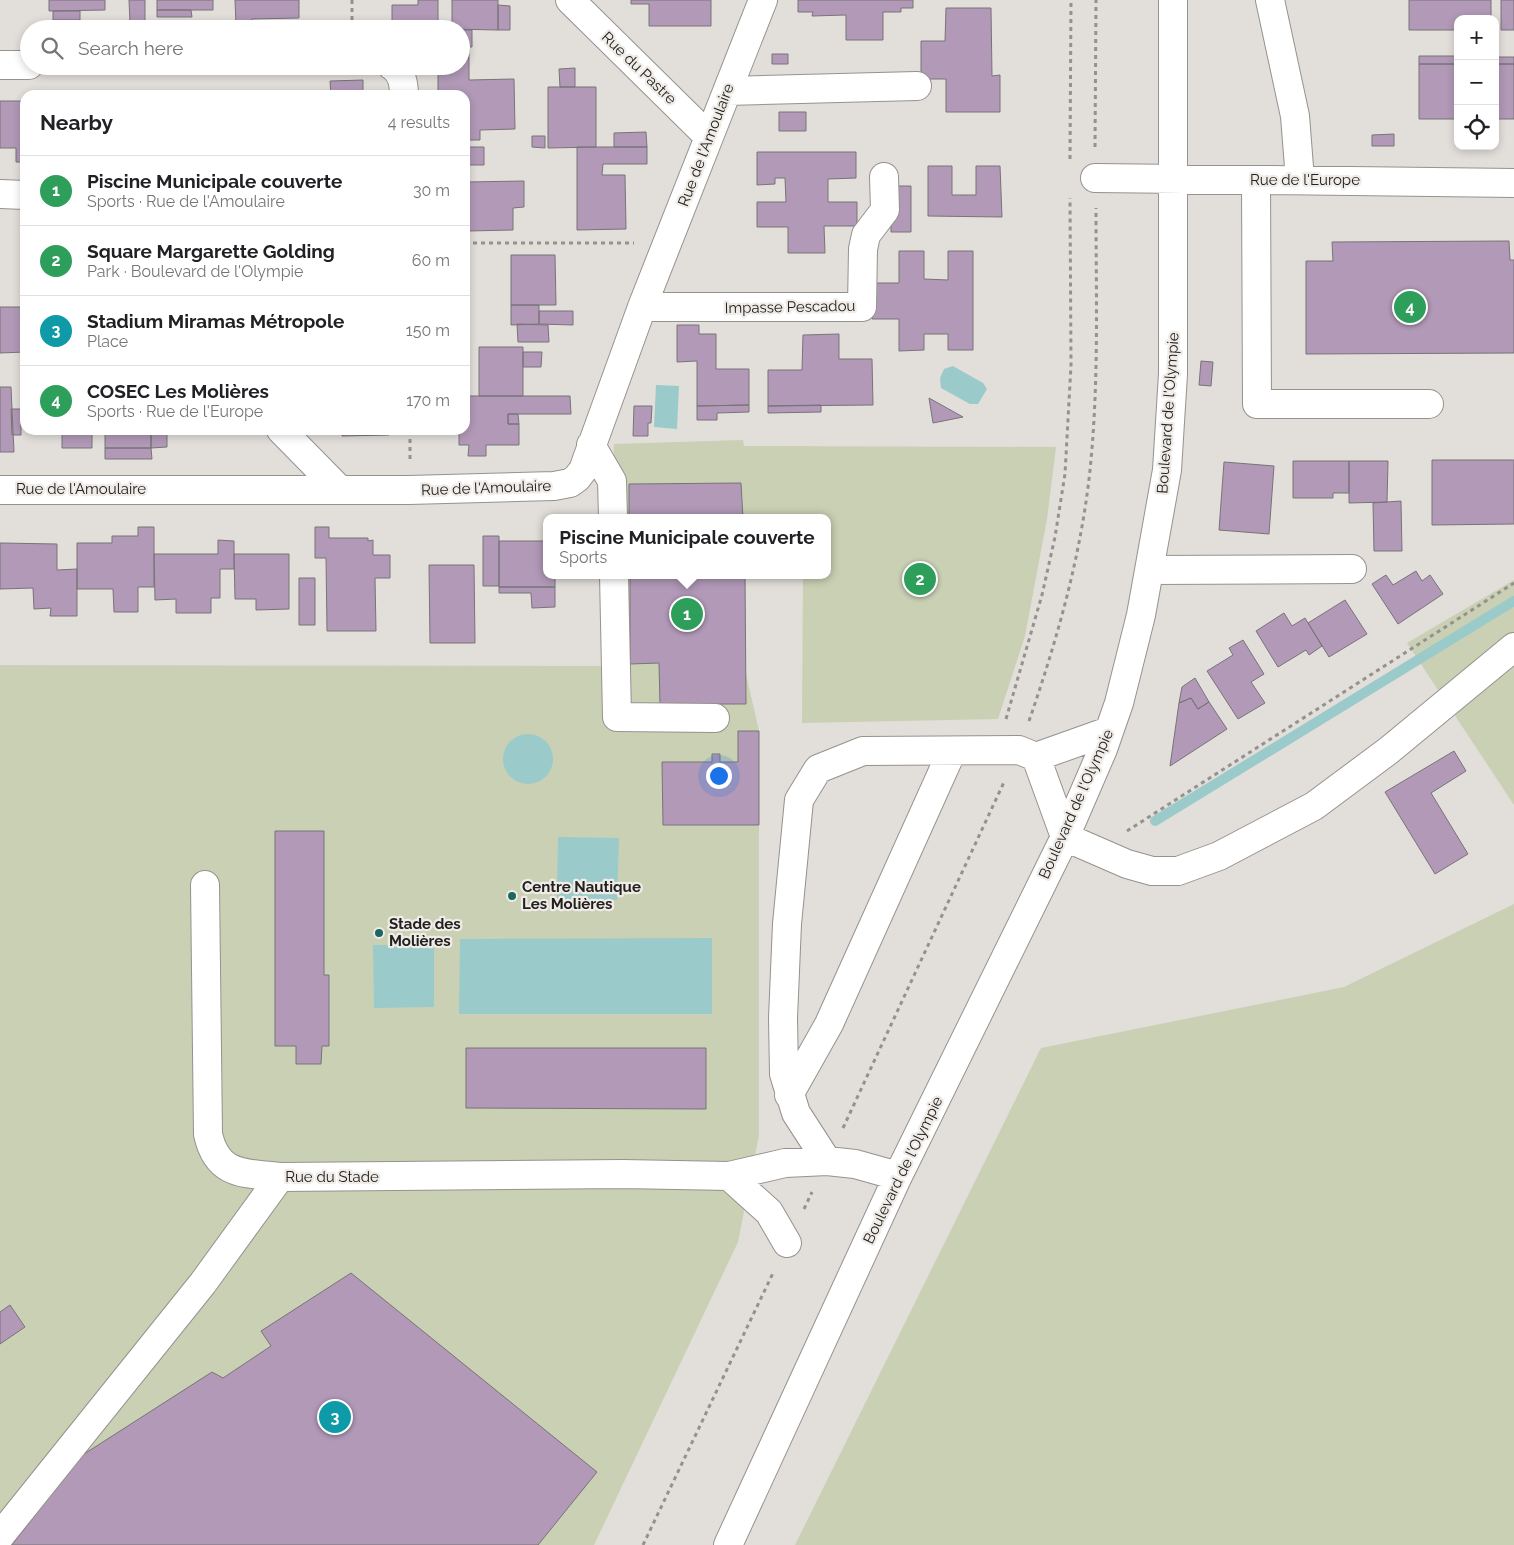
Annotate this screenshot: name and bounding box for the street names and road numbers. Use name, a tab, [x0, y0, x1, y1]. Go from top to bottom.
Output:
street label: Rue du Pastre	[598, 28, 680, 108]
street label: Rue de l'Amoulaire	[674, 81, 738, 209]
street label: Rue de l'Europe	[1250, 171, 1360, 189]
street label: Impasse Pescadou	[724, 297, 856, 317]
street label: Boulevard de l'Olympie	[1153, 331, 1183, 494]
street label: Rue de l'Amoulaire	[421, 477, 552, 499]
street label: Rue de l'Amoulaire	[16, 480, 146, 498]
street label: Boulevard de l'Olympie	[1035, 726, 1117, 882]
street label: Boulevard de l'Olympie	[859, 1093, 947, 1247]
street label: Rue du Stade	[285, 1168, 379, 1186]

